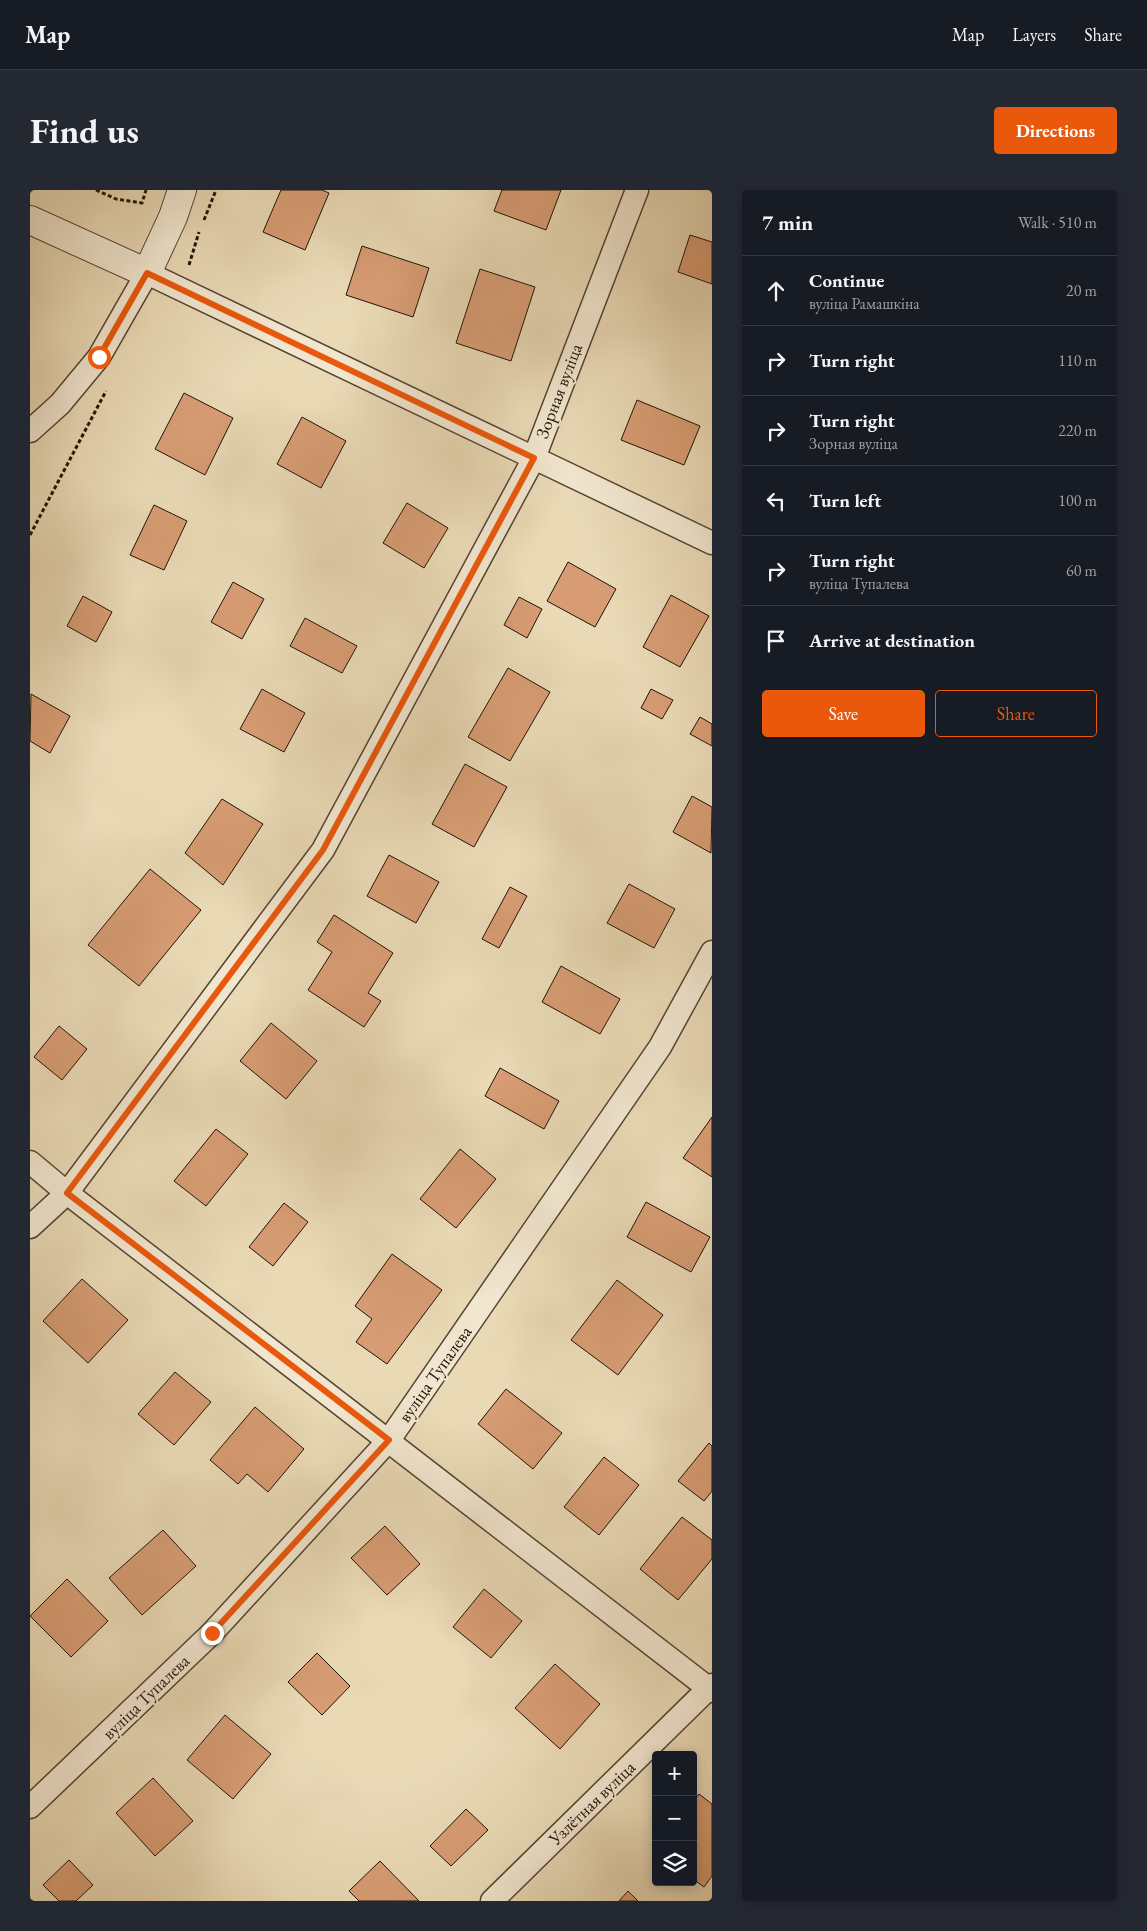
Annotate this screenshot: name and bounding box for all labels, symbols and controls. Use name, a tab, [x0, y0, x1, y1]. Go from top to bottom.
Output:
text: Map	[25, 19, 70, 50]
text: Map	[952, 23, 984, 46]
text: Layers	[1012, 23, 1056, 46]
text: Share	[1084, 23, 1122, 46]
button: Directions	[994, 107, 1117, 154]
text: Find us	[30, 108, 139, 153]
text: 7 min	[762, 209, 813, 236]
text: Walk · 510 m	[1018, 212, 1097, 233]
text: Continue	[809, 268, 884, 293]
icon: ahead	[762, 277, 790, 305]
text: 20 m	[1066, 280, 1097, 301]
text: вуліца Рамашкіна	[809, 293, 920, 314]
street label: Зорная вуліца	[530, 339, 587, 442]
route start	[88, 346, 111, 369]
icon: right	[762, 347, 790, 375]
text: Turn right	[809, 348, 895, 373]
text: 110 m	[1058, 350, 1097, 371]
text: Turn right	[809, 408, 895, 433]
icon: right	[762, 417, 790, 445]
text: 220 m	[1058, 420, 1097, 441]
text: Зорная вуліца	[809, 433, 898, 454]
icon: left	[762, 487, 790, 515]
text: Turn left	[809, 488, 881, 513]
text: 100 m	[1058, 490, 1097, 511]
text: Turn right	[809, 548, 895, 573]
icon: right	[762, 557, 790, 585]
text: 60 m	[1066, 560, 1097, 581]
text: вуліца Тупалева	[809, 573, 909, 594]
icon: arrive	[762, 627, 790, 655]
text: Arrive at destination	[809, 628, 975, 653]
button: Save	[762, 690, 925, 737]
button: Share	[935, 690, 1097, 737]
street label: вуліца Тупалева	[393, 1320, 477, 1427]
route end	[201, 1622, 224, 1645]
street label: вуліца Тупалева	[97, 1649, 195, 1744]
map controls	[652, 1751, 697, 1886]
button: +	[652, 1751, 697, 1796]
street label: Узлётная вуліца	[543, 1755, 640, 1850]
button: −	[652, 1796, 697, 1841]
button: layers	[652, 1841, 697, 1886]

